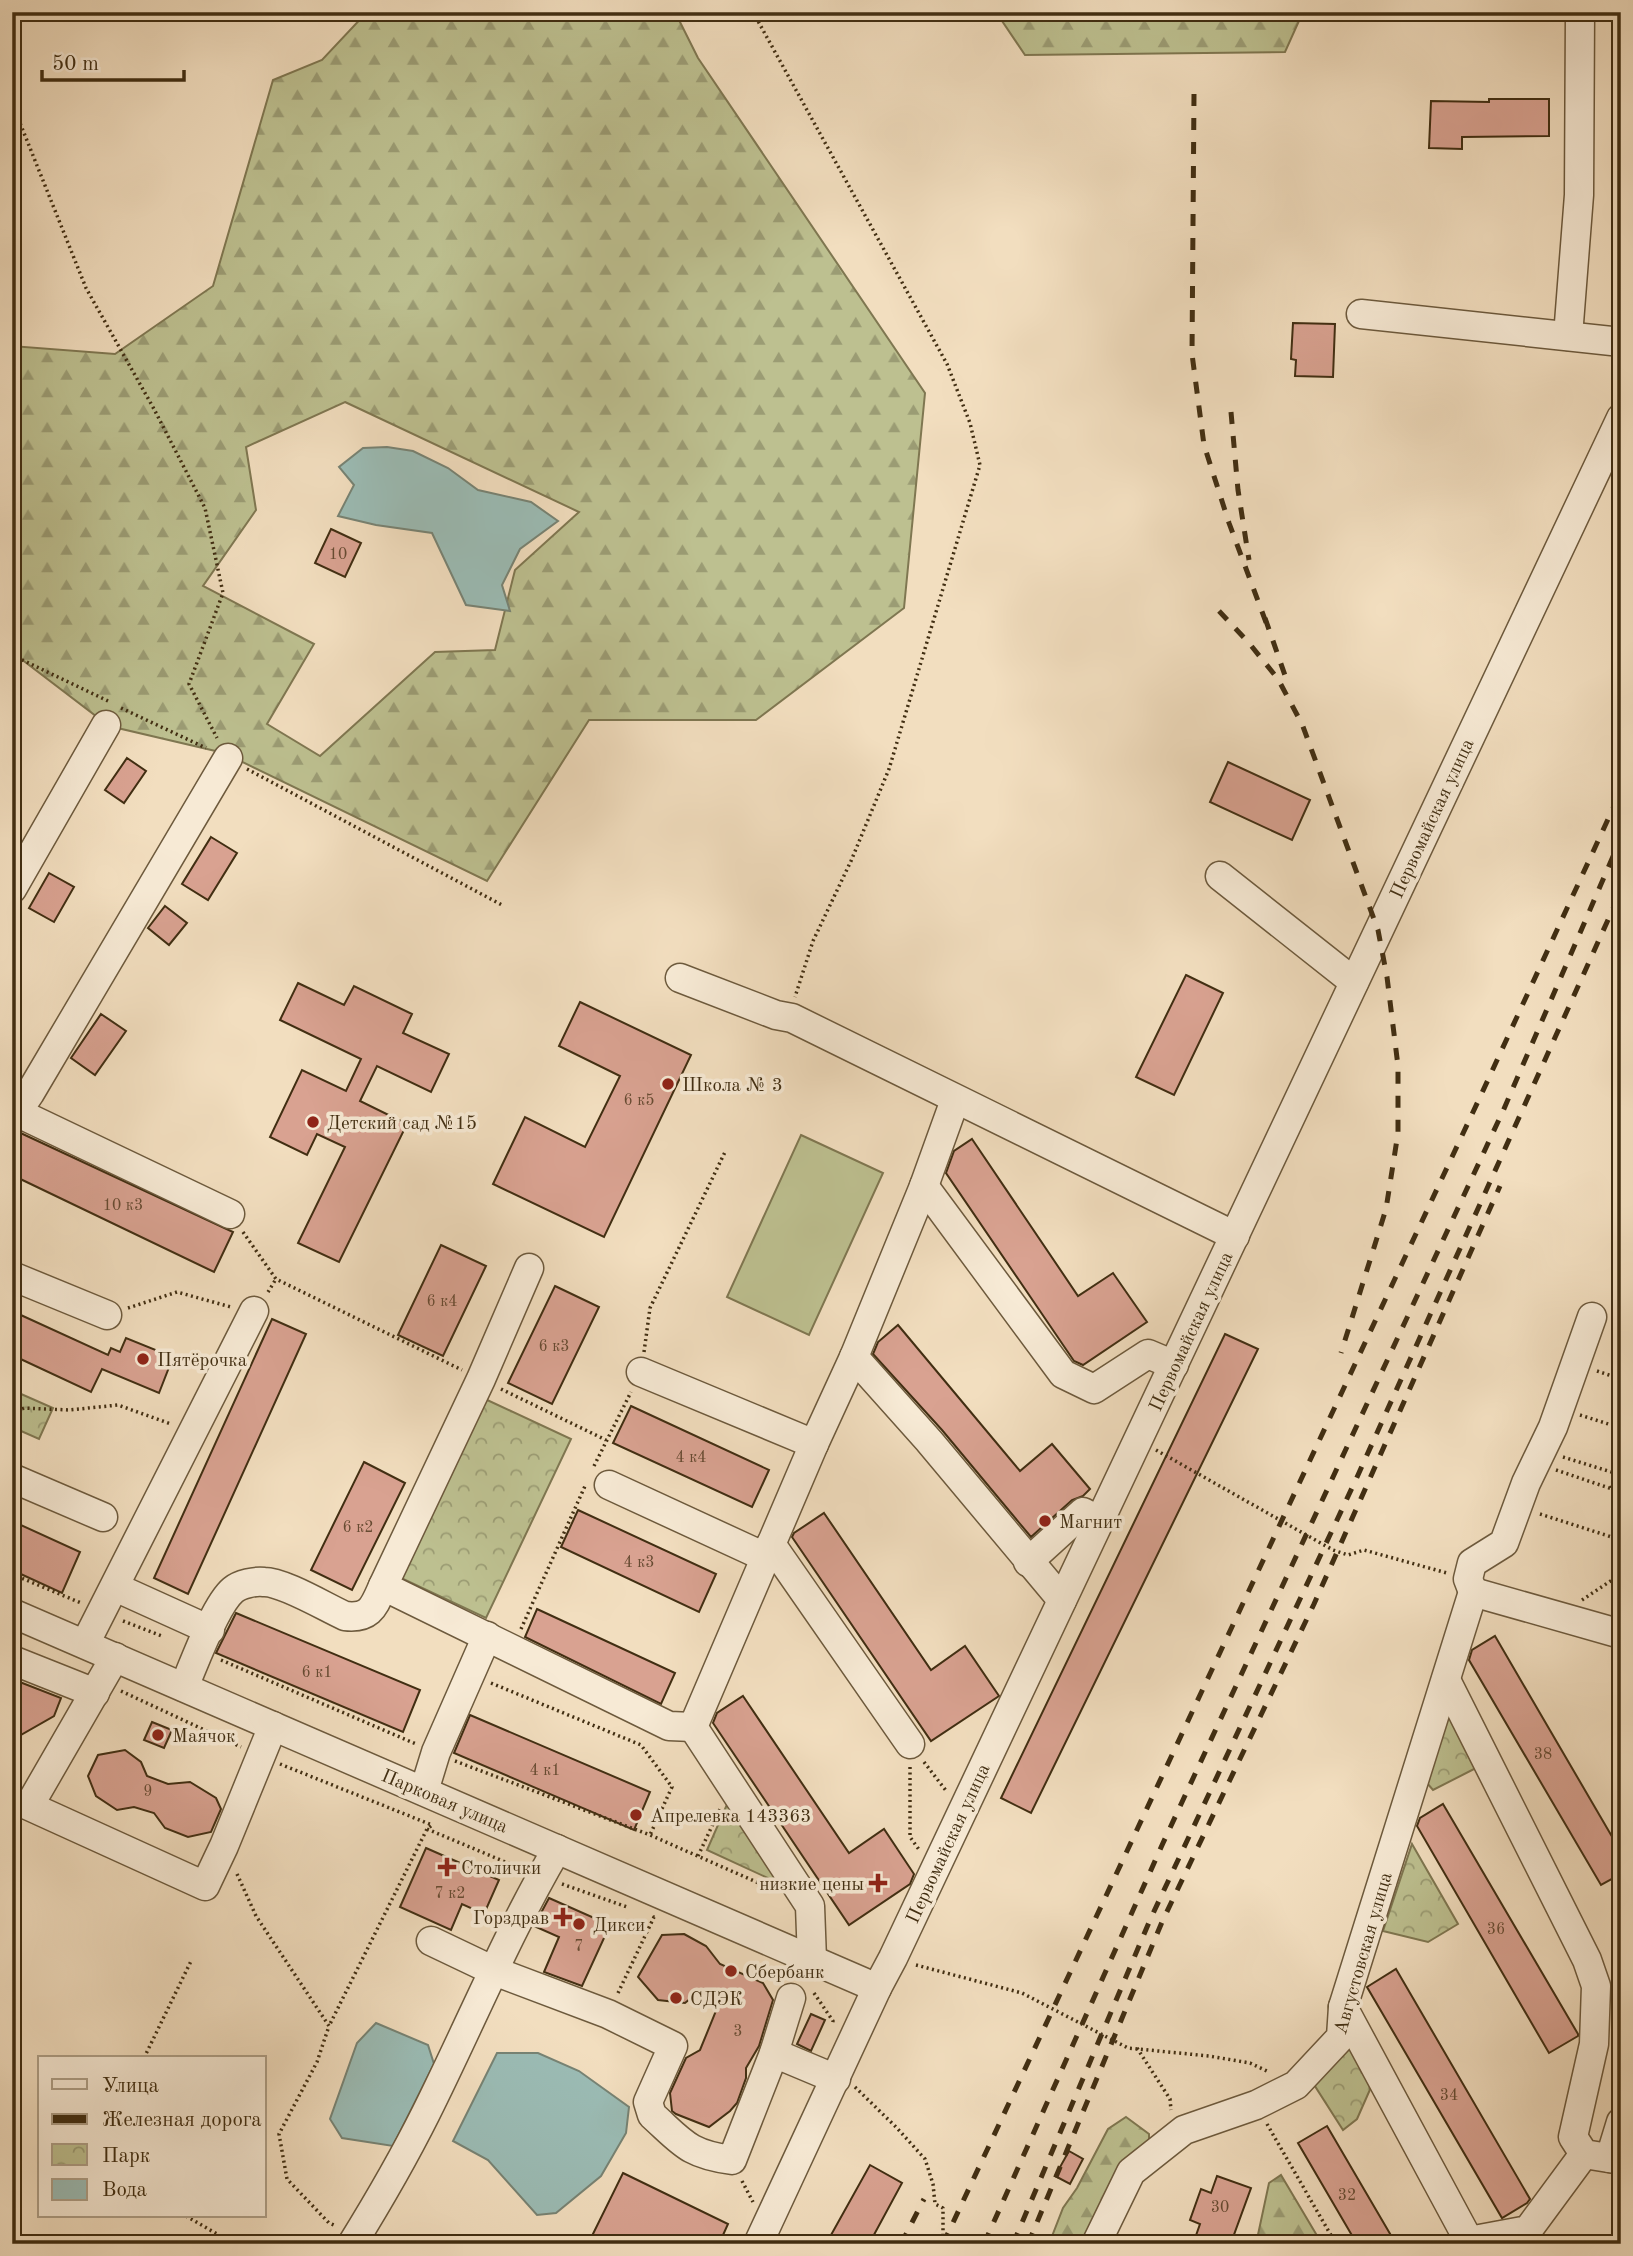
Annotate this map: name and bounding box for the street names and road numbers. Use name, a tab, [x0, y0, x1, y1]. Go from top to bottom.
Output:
street label: Первомайская улица	[1388, 736, 1479, 902]
street label: Первомайская улица	[1147, 1249, 1238, 1415]
street label: Первомайская улица	[904, 1761, 995, 1927]
street label: Парковая улица	[378, 1767, 511, 1838]
street label: Августовская улица	[1332, 1870, 1397, 2037]

